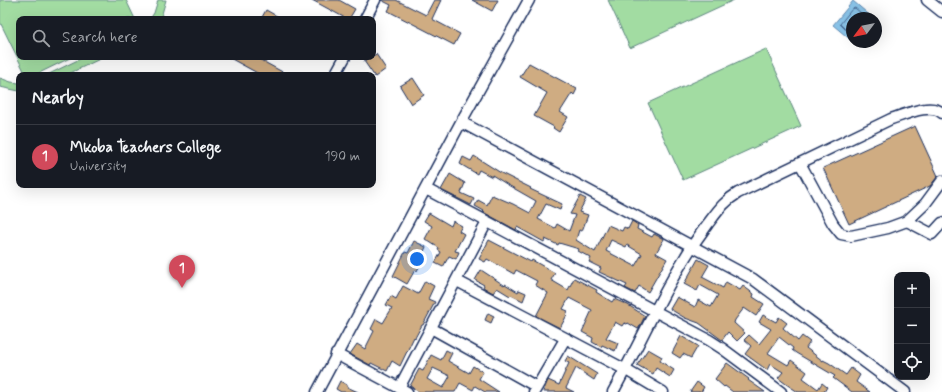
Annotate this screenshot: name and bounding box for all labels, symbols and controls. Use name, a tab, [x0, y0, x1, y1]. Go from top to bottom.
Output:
north arrow	[846, 12, 882, 48]
search box	[16, 16, 376, 60]
icon: search	[30, 27, 52, 49]
text: Search here	[62, 28, 138, 48]
text: Nearby	[32, 87, 84, 109]
text: Mkoba Teachers College	[70, 138, 221, 158]
text: 1	[42, 148, 48, 165]
text: 190 m	[325, 148, 360, 165]
text: University	[70, 158, 126, 175]
your location	[407, 249, 427, 269]
pin: 1	[169, 255, 195, 288]
map controls	[894, 272, 930, 380]
button: +	[894, 272, 930, 308]
button: −	[894, 308, 930, 344]
button: locate	[894, 344, 930, 380]

